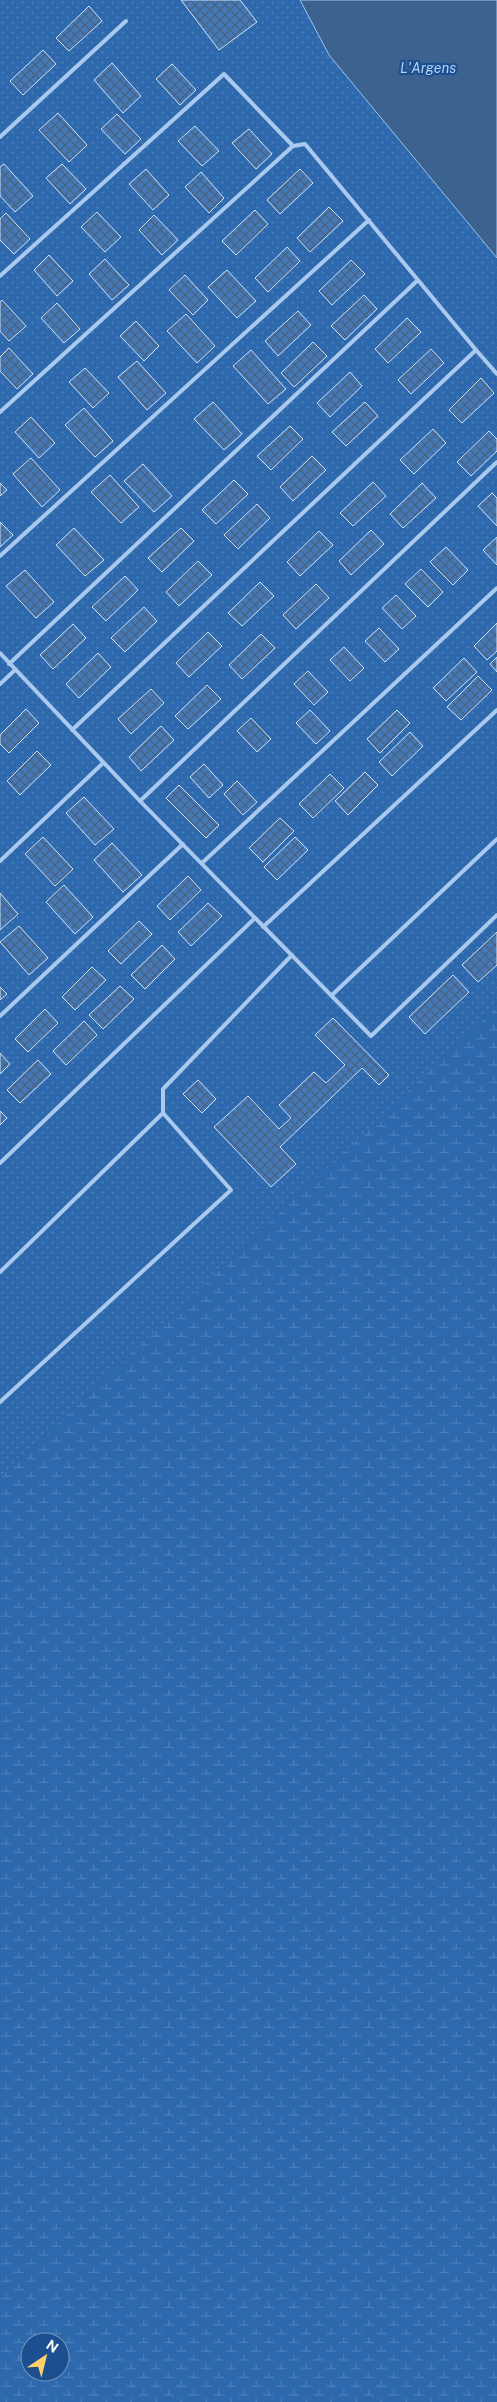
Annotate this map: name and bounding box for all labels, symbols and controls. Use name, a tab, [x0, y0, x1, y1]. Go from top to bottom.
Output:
water label: L'Argens	[400, 60, 456, 76]
north arrow	[20, 2332, 70, 2382]
text: N	[43, 2337, 62, 2356]

